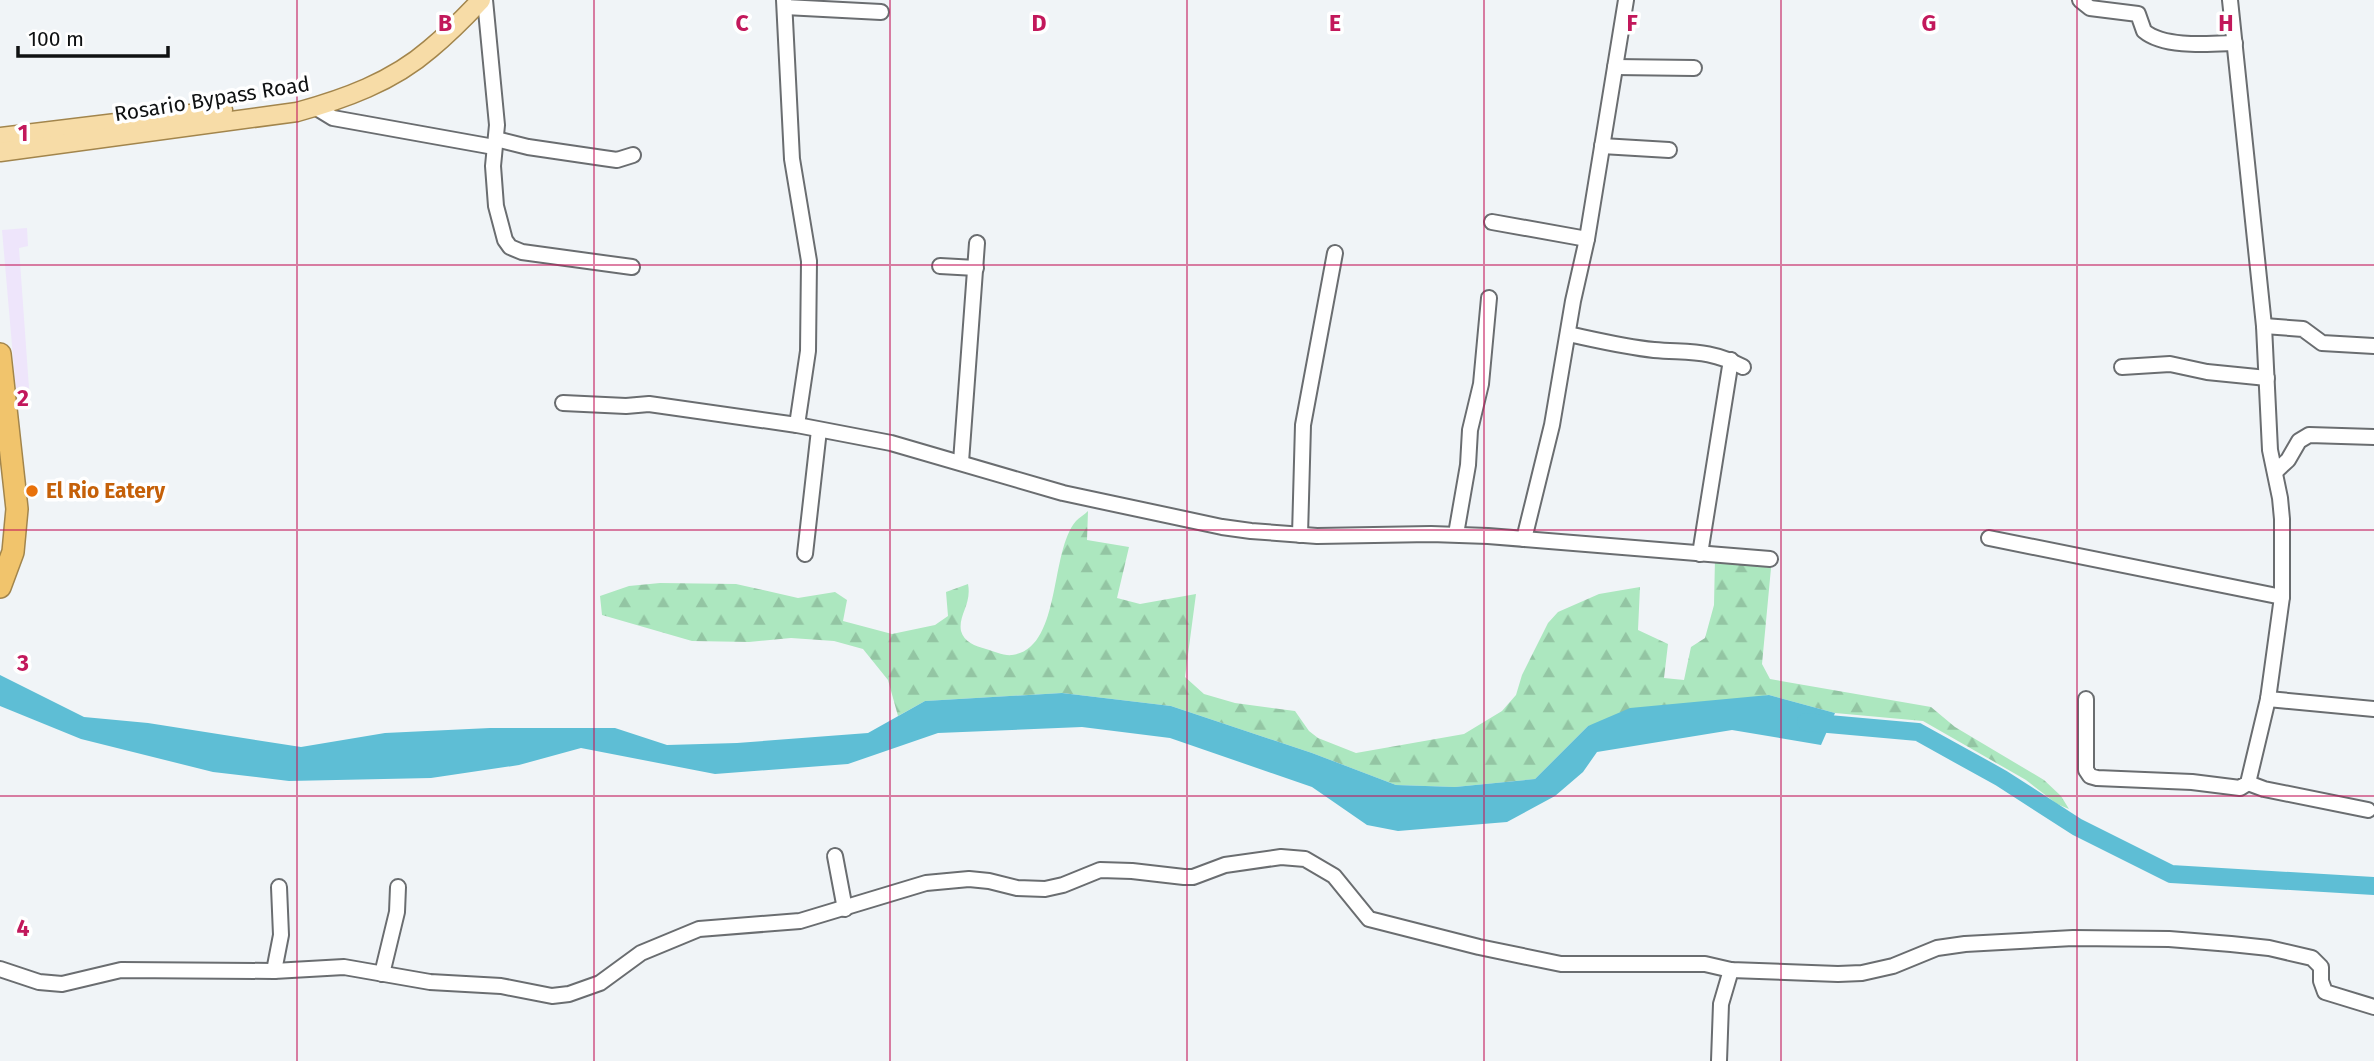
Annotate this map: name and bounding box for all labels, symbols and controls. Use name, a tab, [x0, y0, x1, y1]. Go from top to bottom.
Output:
text: B	[438, 9, 452, 37]
text: C	[735, 9, 749, 37]
text: D	[1032, 9, 1047, 37]
text: E	[1329, 9, 1341, 37]
text: F	[1626, 9, 1638, 37]
text: G	[1922, 9, 1936, 37]
text: H	[2218, 9, 2234, 37]
scale bar	[18, 14, 168, 58]
text: 100 m	[28, 26, 84, 52]
street label: Rosario Bypass Road	[112, 71, 312, 127]
text: 1	[18, 119, 28, 147]
text: 2	[17, 384, 29, 412]
place label: El Rio Eatery	[46, 478, 165, 504]
marker: El Rio Eatery	[24, 483, 40, 499]
text: 3	[16, 649, 29, 677]
text: 4	[17, 914, 30, 942]

